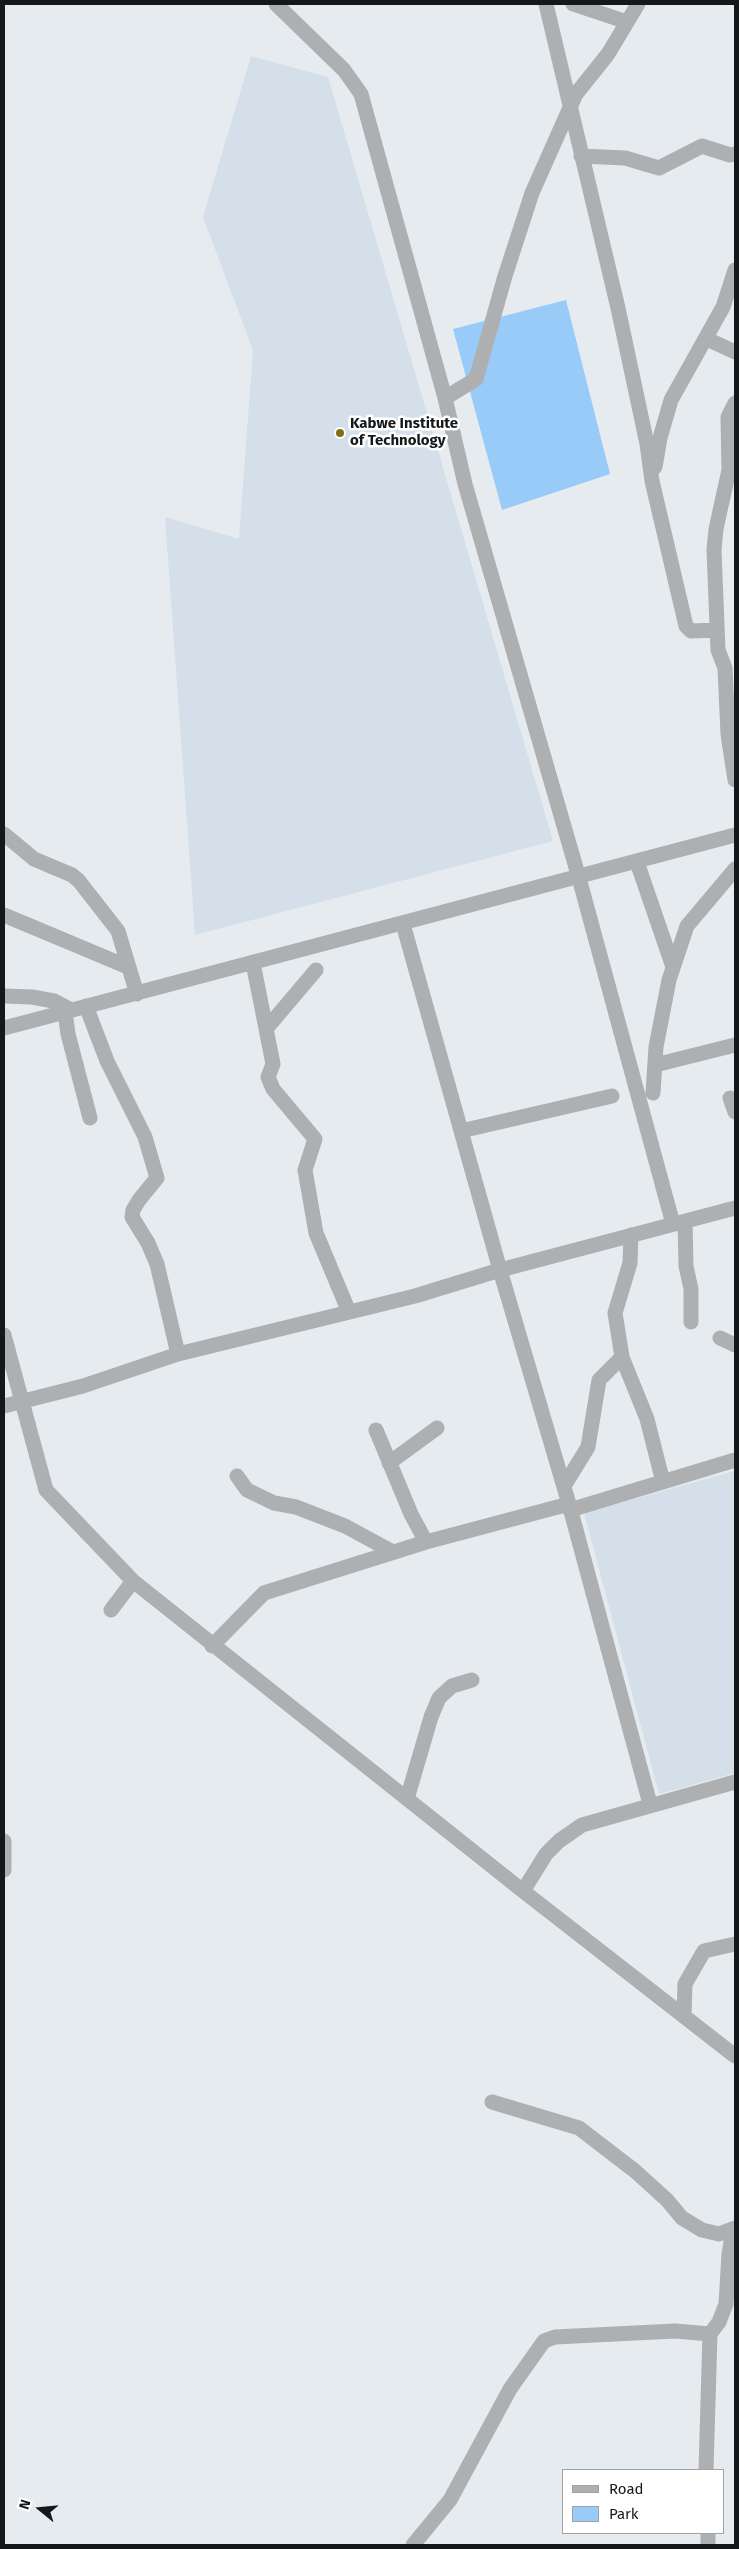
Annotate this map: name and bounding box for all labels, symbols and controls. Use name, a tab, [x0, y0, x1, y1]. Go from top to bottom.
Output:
place label: Kabwe Institute of Technology	[350, 415, 458, 450]
marker: Kabwe Institute of Technology	[334, 427, 346, 439]
legend	[562, 2469, 724, 2534]
text: Road	[609, 2480, 644, 2498]
north arrow	[15, 2484, 65, 2534]
text: N	[16, 2498, 35, 2511]
text: Park	[609, 2505, 639, 2523]

